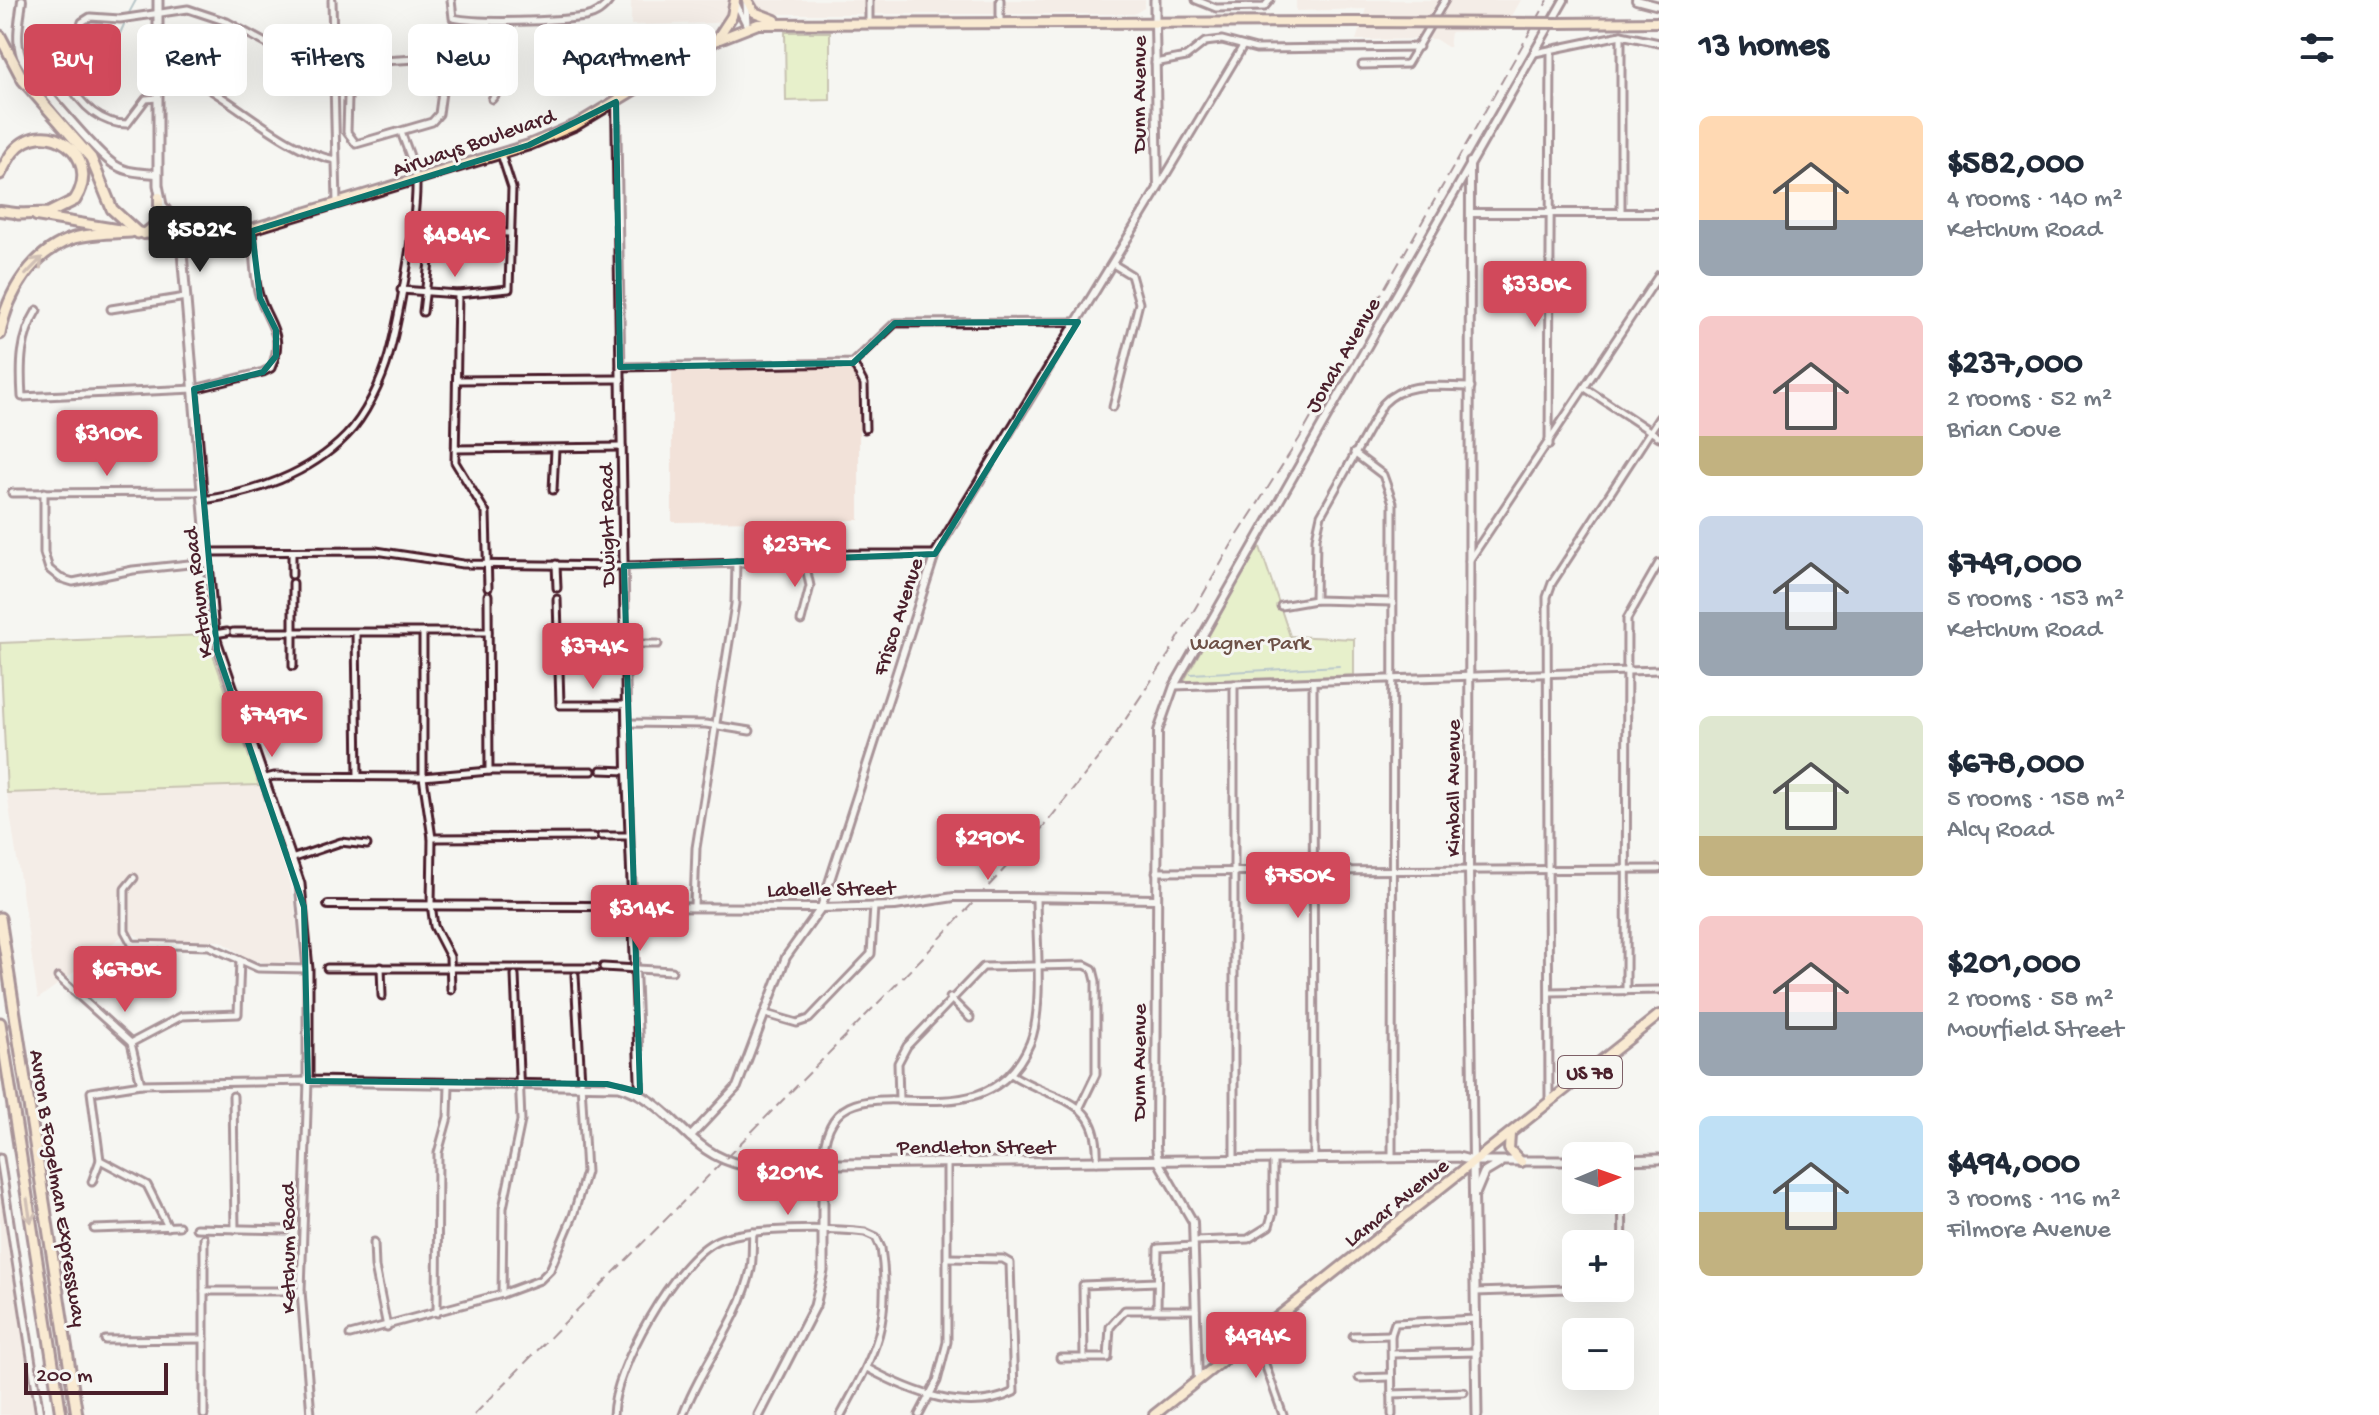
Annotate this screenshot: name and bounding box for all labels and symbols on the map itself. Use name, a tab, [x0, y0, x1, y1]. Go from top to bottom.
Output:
street label: Dunn Avenue	[1128, 35, 1154, 154]
street label: Airways Boulevard	[389, 104, 561, 185]
pin: $582K	[144, 206, 256, 274]
pin: $484K	[399, 211, 511, 279]
one-way arrow	[24, 256, 43, 276]
pin: $338K	[1479, 261, 1591, 329]
street label: Jonah Avenue	[1301, 293, 1388, 418]
pin: $310K	[51, 410, 163, 478]
street label: Dwight Road	[595, 461, 623, 589]
pin: $237K	[739, 521, 851, 589]
street label: Ketchum Road	[179, 524, 221, 659]
street label: Frisco Avenue	[868, 555, 931, 680]
pin: $374K	[537, 623, 649, 691]
park label: Wagner Park	[1190, 632, 1312, 658]
pin: $749K	[216, 691, 328, 759]
street label: Kimball Avenue	[1442, 719, 1468, 857]
pin: $290K	[932, 814, 1044, 882]
pin: $750K	[1242, 852, 1354, 920]
street label: Labelle Street	[767, 877, 897, 905]
pin: $314K	[584, 885, 696, 953]
pin: $678K	[69, 946, 181, 1014]
street label: Dunn Avenue	[1128, 1003, 1154, 1122]
street label: Avron B Fogelman Expressway	[21, 1048, 91, 1329]
road number: US 78	[1558, 1056, 1622, 1088]
street label: Pendleton Street	[896, 1136, 1057, 1162]
north arrow	[1562, 1142, 1634, 1214]
pin: $201K	[732, 1149, 844, 1217]
street label: Lamar Avenue	[1340, 1154, 1456, 1254]
street label: Ketchum Road	[277, 1180, 303, 1313]
one-way arrow	[22, 1197, 37, 1223]
pin: $494K	[1200, 1312, 1312, 1380]
scale bar	[24, 1359, 168, 1395]

